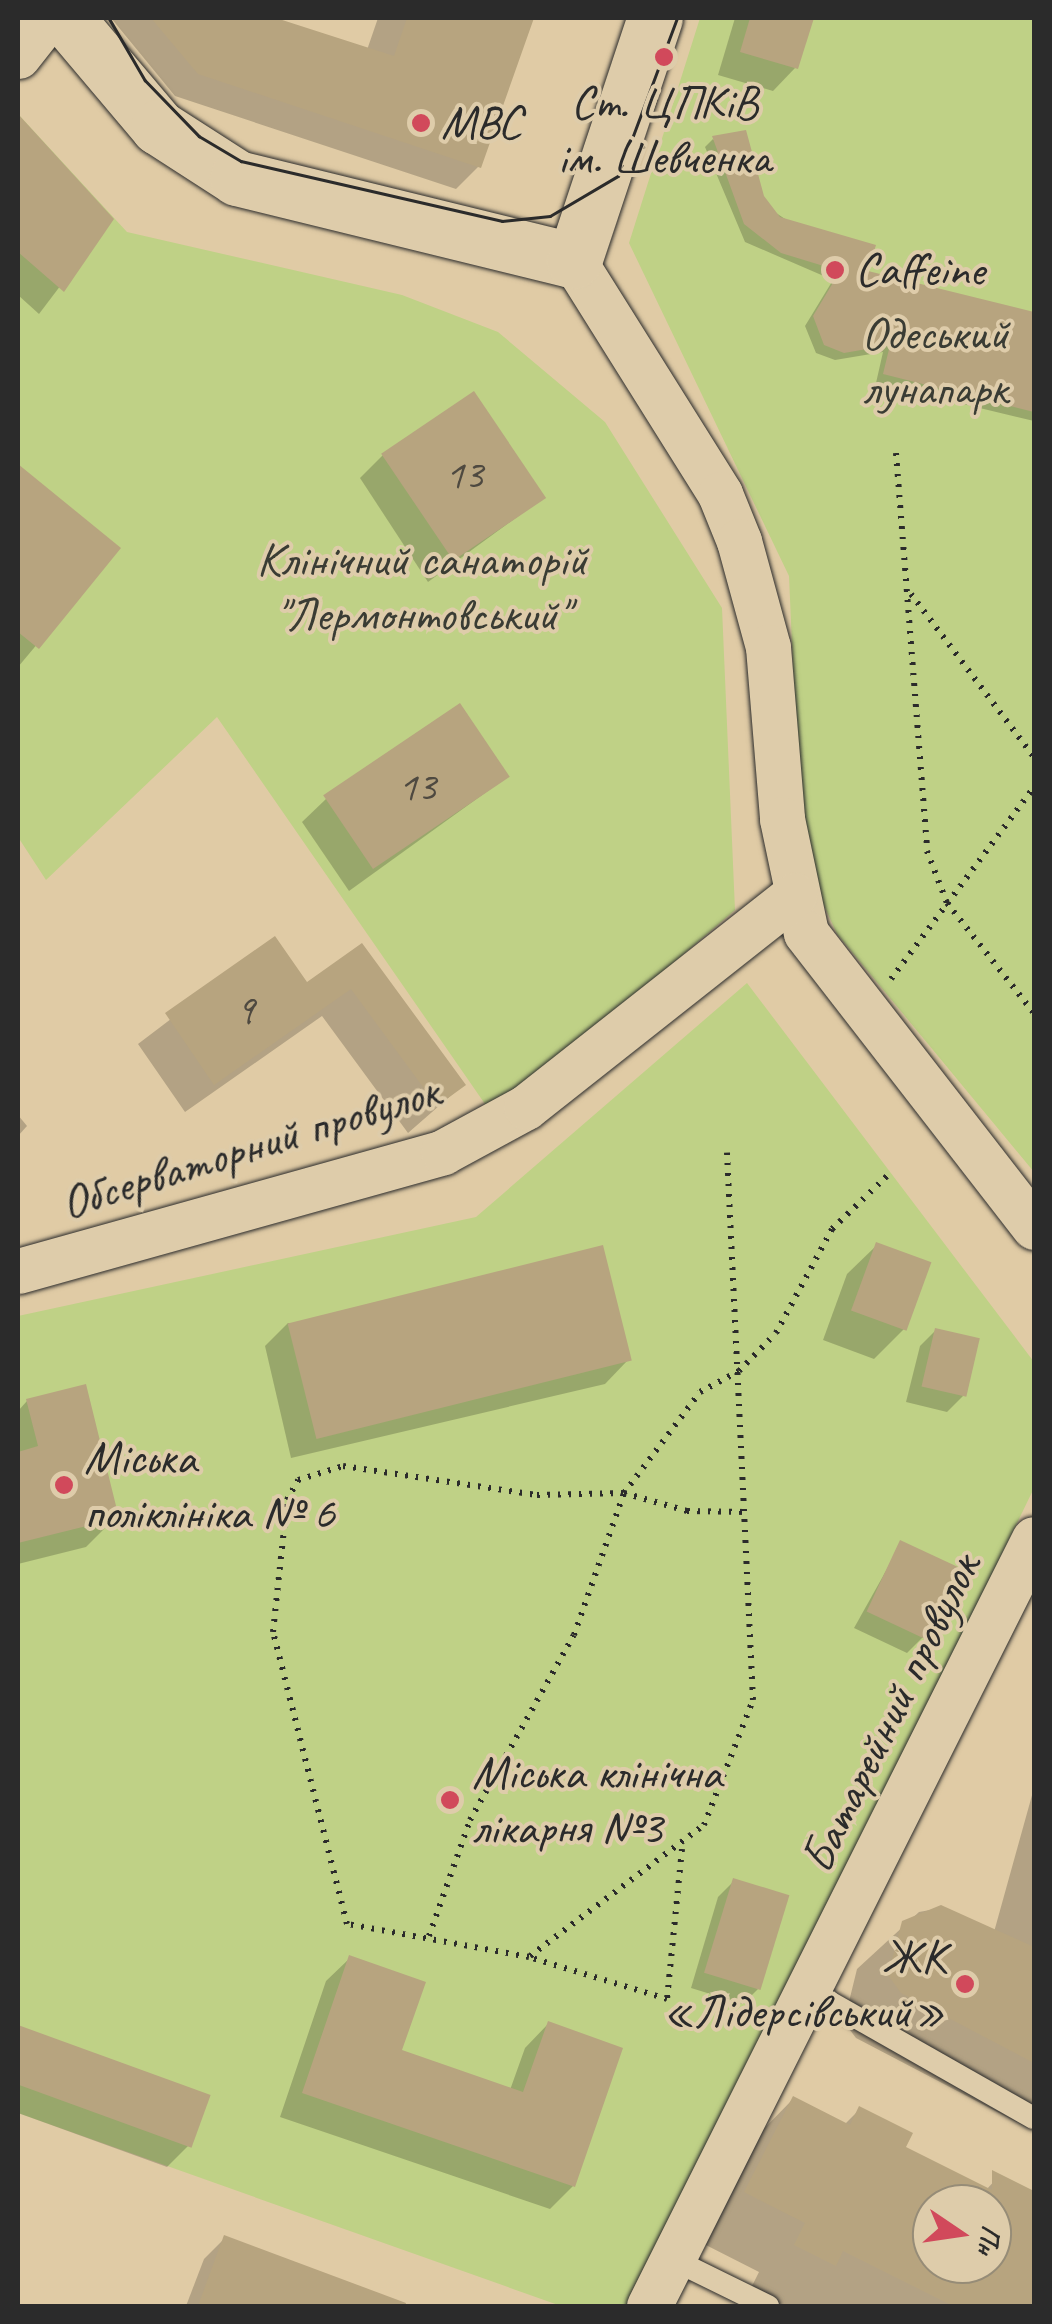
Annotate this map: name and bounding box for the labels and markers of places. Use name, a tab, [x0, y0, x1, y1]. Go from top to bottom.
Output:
marker: Ст. ЦПКіВ ім. Шевченка	[653, 46, 675, 68]
place label: Ст. ЦПКіВ ім. Шевченка	[557, 73, 771, 186]
place label: МВС	[441, 94, 521, 152]
marker: МВС	[410, 112, 432, 134]
place label: Caffeine	[855, 241, 984, 299]
marker: Caffeine	[824, 259, 846, 281]
place label: Міська поліклініка № 6	[84, 1428, 335, 1541]
marker: Міська поліклініка № 6	[53, 1474, 75, 1496]
place label: Міська клінічна лікарня №3	[472, 1743, 722, 1856]
marker: Міська клінічна лікарня №3	[437, 1787, 463, 1813]
place label: ЖК «Лідерсівський»	[663, 1927, 945, 2040]
marker: ЖК «Лідерсівський»	[954, 1973, 976, 1995]

